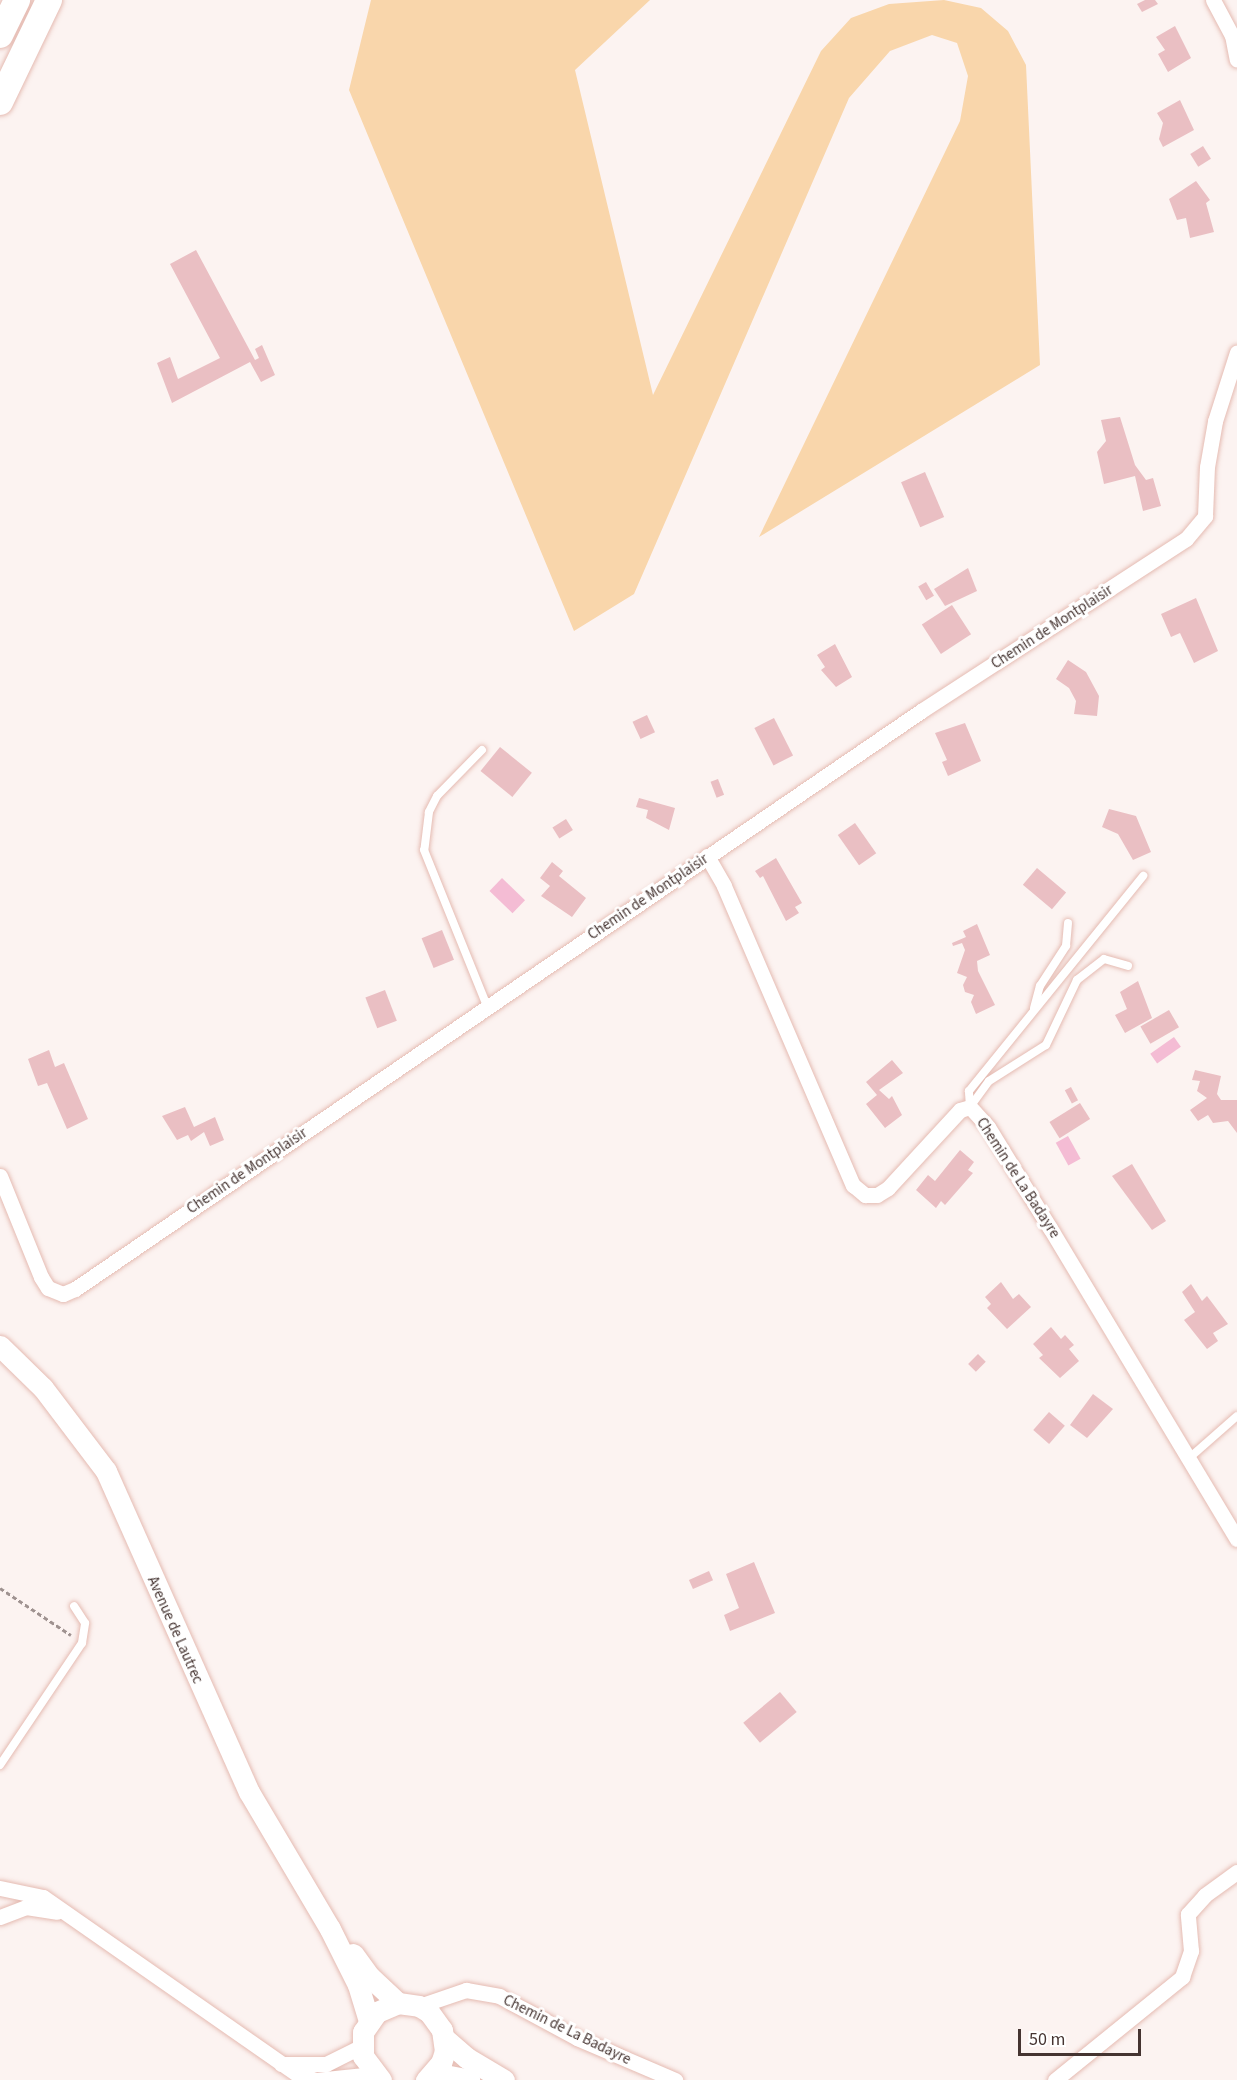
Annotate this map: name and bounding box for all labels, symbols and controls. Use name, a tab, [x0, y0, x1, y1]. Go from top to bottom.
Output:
street label: Chemin de Montplaisir	[988, 581, 1116, 673]
street label: Chemin de Montplaisir	[584, 850, 712, 944]
street label: Chemin de La Badayre	[972, 1114, 1064, 1242]
street label: Chemin de Montplaisir	[183, 1124, 311, 1218]
street label: Avenue de Lautrec	[143, 1574, 207, 1686]
street label: Chemin de La Badayre	[500, 1991, 634, 2069]
scale bar	[1021, 2017, 1144, 2055]
text: 50 m	[1029, 2027, 1065, 2052]

